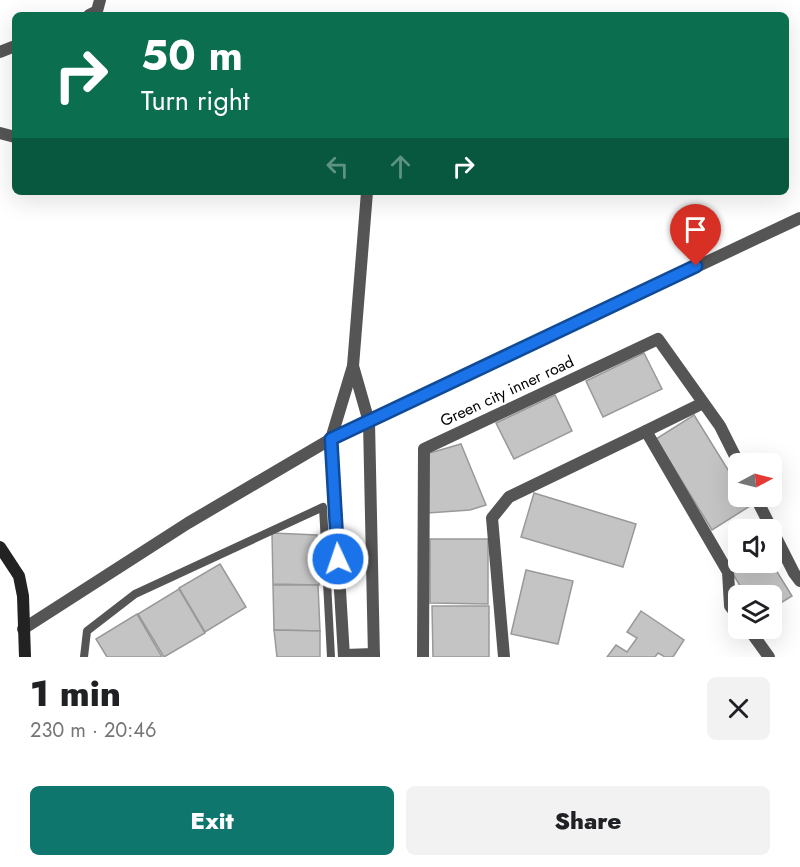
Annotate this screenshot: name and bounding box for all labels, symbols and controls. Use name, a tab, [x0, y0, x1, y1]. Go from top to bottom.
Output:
text: 50 m	[141, 25, 243, 86]
icon: right	[42, 36, 120, 114]
text: Turn right	[141, 81, 249, 120]
icon: left	[321, 150, 354, 183]
icon: ahead	[384, 150, 417, 183]
icon: right	[447, 150, 480, 183]
pin	[670, 204, 721, 266]
icon: arrive	[679, 213, 712, 246]
street label: Green city inner road	[436, 350, 578, 432]
north arrow	[728, 453, 782, 507]
map controls	[728, 453, 782, 639]
button: sound	[728, 519, 782, 573]
position arrow	[306, 527, 370, 591]
button: layers	[728, 585, 782, 639]
text: 1 min	[30, 667, 121, 719]
button: close	[707, 677, 770, 740]
text: 230 m · 20:46	[30, 716, 156, 745]
button: Exit	[30, 786, 394, 855]
button: Share	[406, 786, 770, 855]

